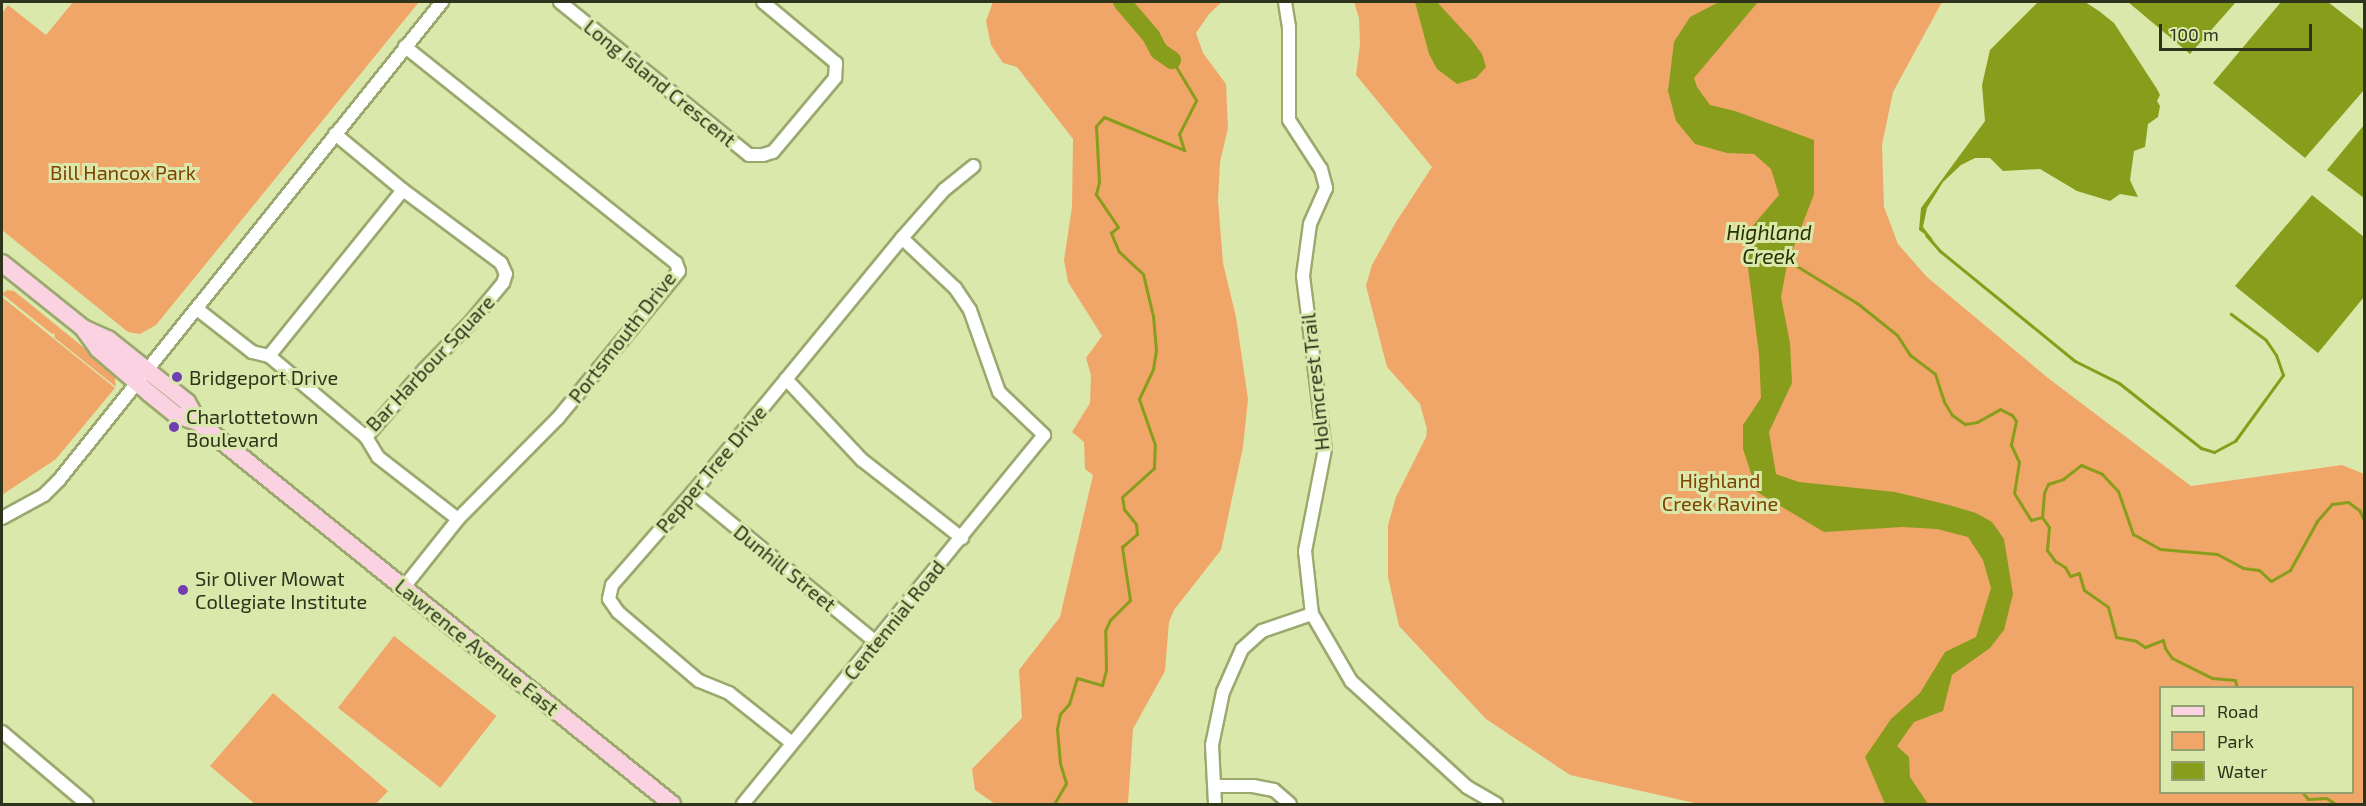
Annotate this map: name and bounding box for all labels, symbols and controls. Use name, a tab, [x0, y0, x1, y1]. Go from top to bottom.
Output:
scale bar	[2162, 12, 2315, 50]
street label: Long Island Crescent	[579, 14, 741, 152]
text: 100 m	[2170, 23, 2219, 45]
park label: Bill Hancox Park	[50, 160, 196, 184]
water label: Highland Creek	[1726, 219, 1812, 269]
street label: Portsmouth Drive	[563, 266, 681, 408]
street label: Bar Harbour Square	[360, 290, 500, 436]
street label: Holmcrest Trail	[1296, 312, 1334, 452]
place label: Bridgeport Drive	[189, 365, 338, 389]
marker: Bridgeport Drive	[170, 370, 184, 384]
street label: Pepper Tree Drive	[650, 400, 772, 538]
place label: Charlottetown Boulevard	[186, 404, 318, 451]
marker: Charlottetown Boulevard	[167, 420, 181, 434]
park label: Highland Creek Ravine	[1662, 468, 1778, 515]
street label: Dunhill Street	[729, 519, 841, 617]
street label: Centennial Road	[838, 555, 950, 685]
place label: Sir Oliver Mowat Collegiate Institute	[195, 566, 367, 613]
street label: Lawrence Avenue East	[390, 573, 564, 721]
marker: Sir Oliver Mowat Collegiate Institute	[176, 583, 190, 597]
legend	[2159, 686, 2354, 794]
text: Road	[2217, 700, 2258, 722]
text: Park	[2217, 730, 2254, 752]
text: Water	[2217, 760, 2267, 782]

